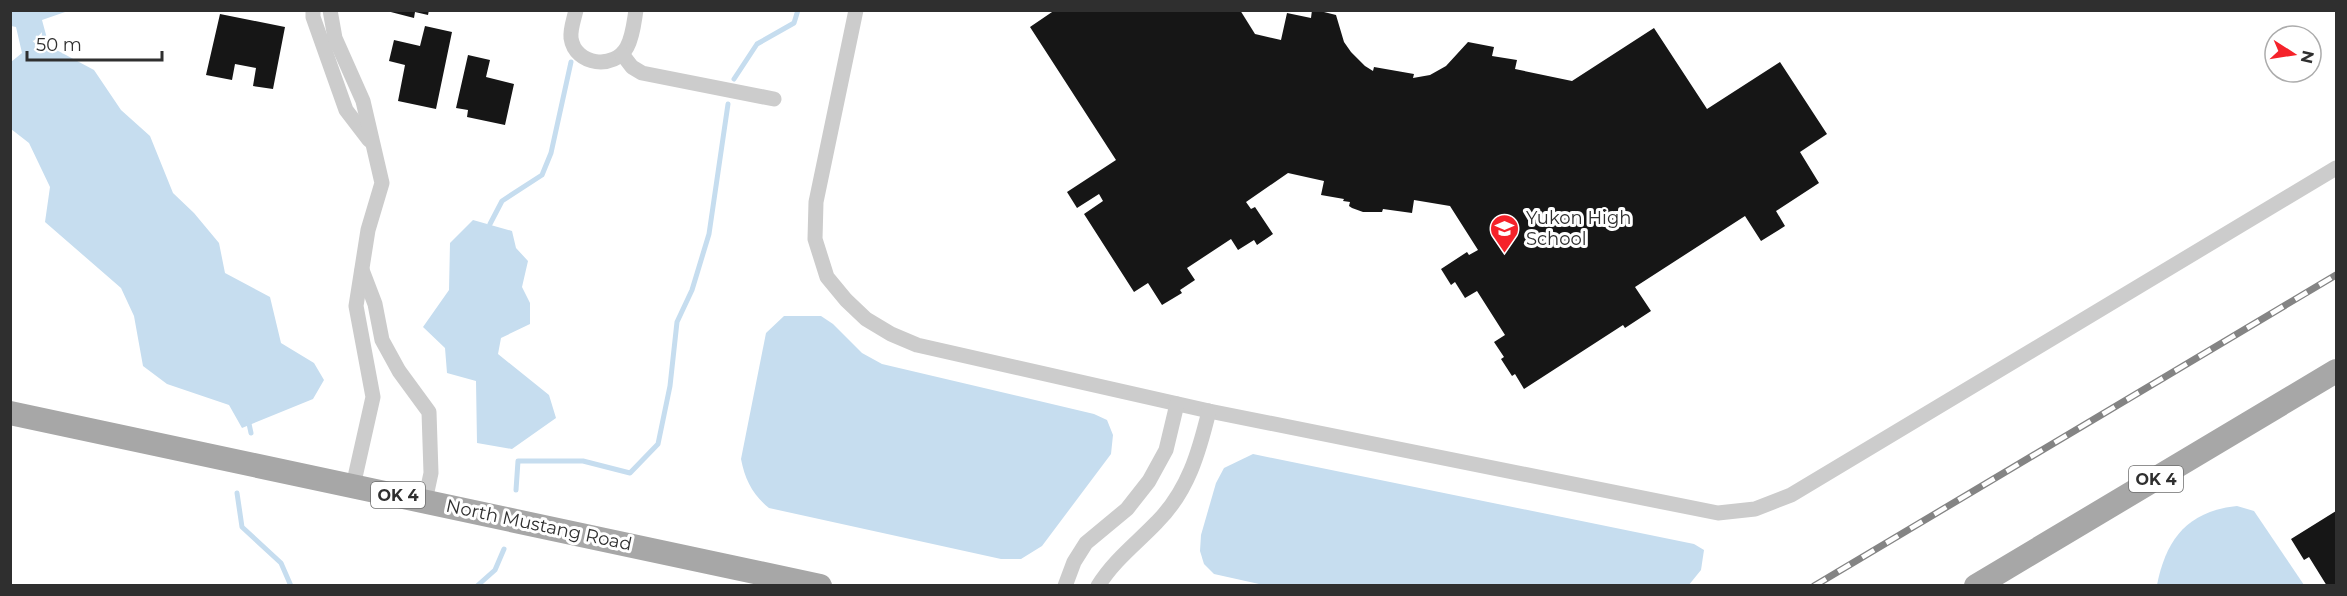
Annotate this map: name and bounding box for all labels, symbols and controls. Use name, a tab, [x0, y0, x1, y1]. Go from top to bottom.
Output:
scale bar	[27, 24, 162, 62]
north arrow	[2263, 24, 2323, 84]
text: 50 m	[36, 34, 82, 56]
text: N	[2297, 49, 2318, 65]
place label: Yukon High School	[1526, 207, 1631, 250]
school or university icon: Yukon High School	[1489, 212, 1521, 254]
road number: OK 4	[2129, 466, 2183, 492]
road number: OK 4	[371, 482, 425, 508]
street label: North Mustang Road	[444, 495, 634, 555]

